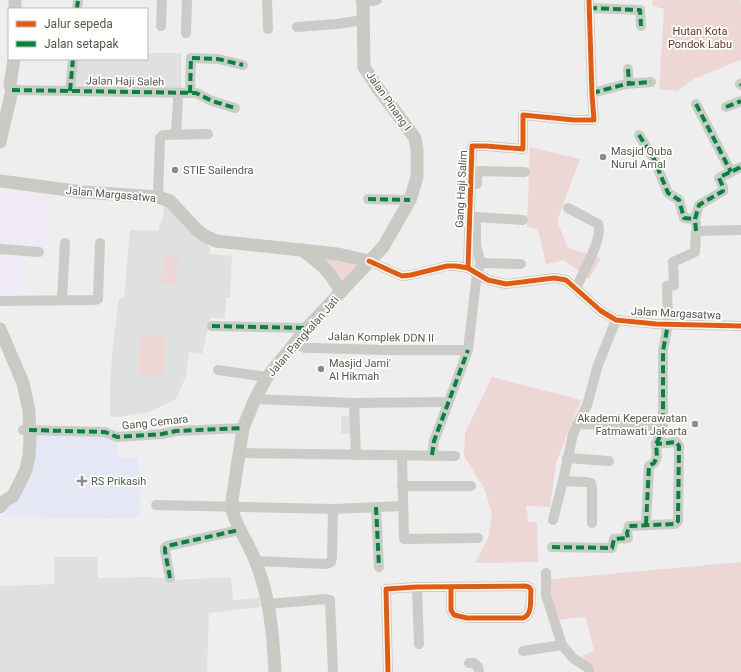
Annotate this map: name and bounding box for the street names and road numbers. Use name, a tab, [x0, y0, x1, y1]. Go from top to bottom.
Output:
street label: Jalan Pinang I	[363, 69, 414, 133]
street label: Jalan Haji Saleh	[86, 74, 164, 89]
street label: Gang Haji Salim	[453, 150, 470, 228]
street label: Jalan Margasatwa	[65, 184, 157, 205]
street label: Jalan Pangkalan Jati	[265, 294, 342, 379]
street label: Jalan Margasatwa	[630, 305, 721, 322]
street label: Jalan Komplek DDN II	[328, 330, 434, 345]
street label: Gang Cemara	[121, 413, 189, 432]

